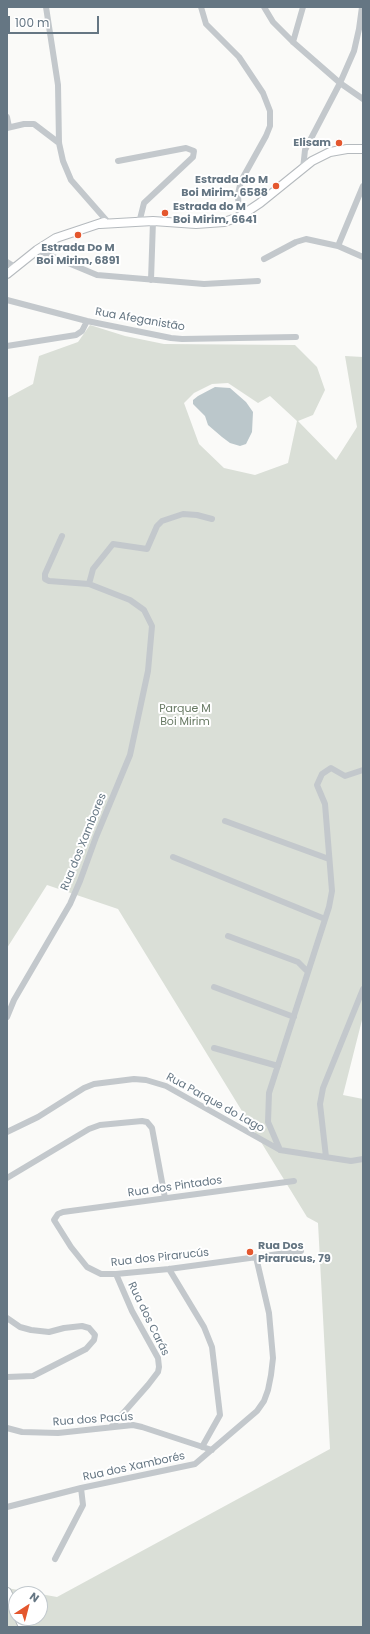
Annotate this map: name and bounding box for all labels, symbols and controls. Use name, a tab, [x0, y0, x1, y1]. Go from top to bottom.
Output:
scale bar	[10, 8, 101, 34]
text: 100 m	[15, 14, 49, 31]
place label: Elisam	[293, 136, 331, 150]
marker: Elisam	[334, 138, 344, 148]
place label: Estrada do M Boi Mirim, 6588	[181, 173, 268, 199]
marker: Estrada do M Boi Mirim, 6588	[271, 181, 281, 191]
place label: Estrada do M Boi Mirim, 6641	[173, 200, 257, 226]
marker: Estrada do M Boi Mirim, 6641	[160, 208, 170, 218]
marker: Estrada Do M Boi Mirim, 6891	[73, 230, 83, 240]
place label: Estrada Do M Boi Mirim, 6891	[36, 241, 120, 267]
street label: Rua Afeganistão	[94, 306, 186, 334]
park label: Parque M Boi Mirim	[159, 702, 211, 728]
street label: Rua dos Xambores	[58, 791, 110, 893]
street label: Rua Parque do Lago	[164, 1070, 266, 1136]
street label: Rua dos Pintados	[127, 1174, 223, 1200]
place label: Rua Dos Pirarucus, 79	[258, 1239, 331, 1265]
street label: Rua dos Pirarucús	[110, 1246, 210, 1270]
marker: Rua Dos Pirarucus, 79	[245, 1247, 255, 1257]
street label: Rua dos Carás	[124, 1280, 172, 1358]
street label: Rua dos Pacús	[52, 1411, 134, 1429]
street label: Rua dos Xamborés	[82, 1450, 186, 1484]
north arrow	[8, 1586, 48, 1626]
text: N	[26, 1588, 43, 1606]

